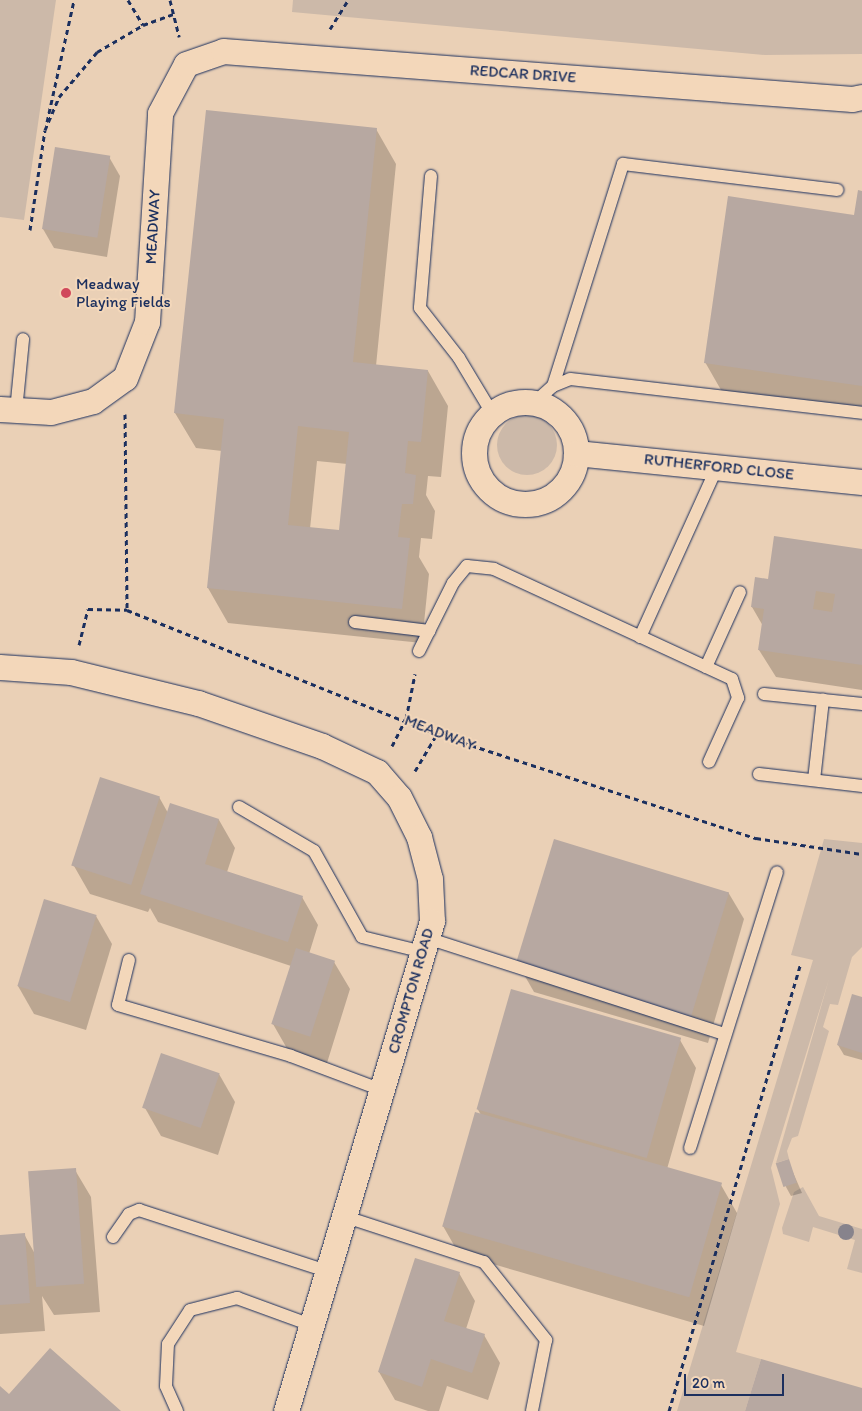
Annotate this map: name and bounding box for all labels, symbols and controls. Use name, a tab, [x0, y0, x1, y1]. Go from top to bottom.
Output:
street label: REDCAR DRIVE	[469, 61, 577, 87]
street label: MEADWAY	[141, 189, 165, 265]
place label: Meadway Playing Fields	[76, 274, 171, 312]
marker: Meadway Playing Fields	[60, 287, 72, 299]
street label: RUTHERFORD CLOSE	[643, 450, 795, 484]
street label: MEADWAY	[402, 711, 478, 755]
street label: CROMPTON ROAD	[384, 926, 438, 1056]
scale bar	[687, 1364, 787, 1396]
text: 20 m	[692, 1374, 725, 1392]

